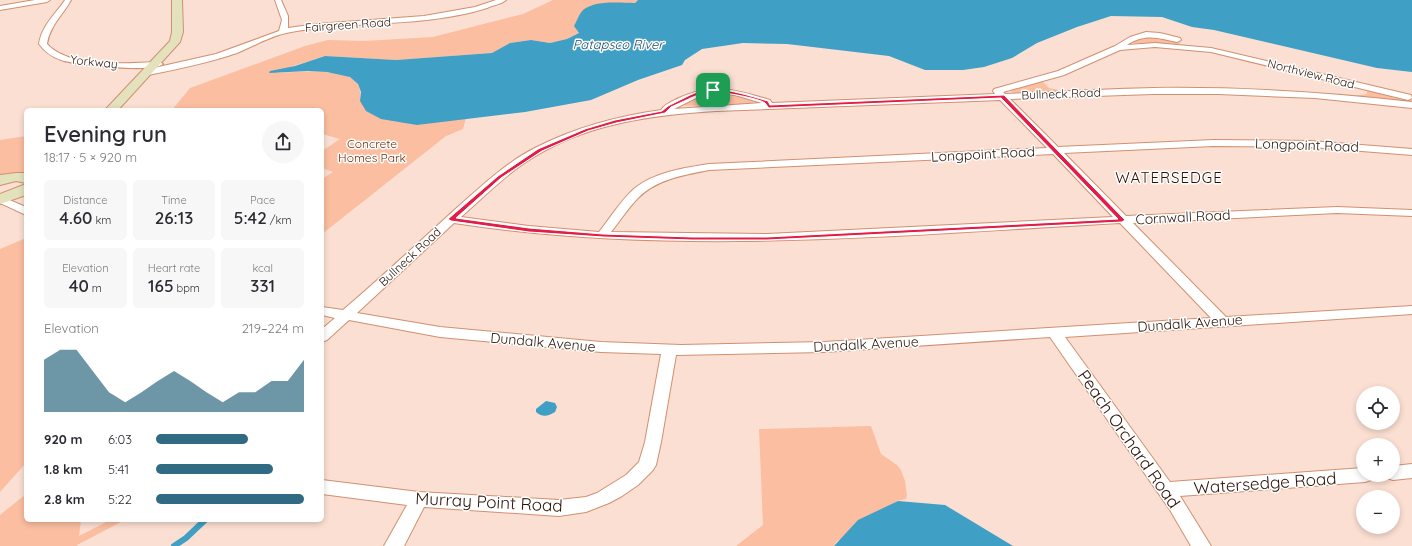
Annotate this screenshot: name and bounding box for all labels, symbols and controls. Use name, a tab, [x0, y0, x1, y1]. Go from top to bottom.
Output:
street label: Fairgreen Road	[304, 14, 392, 35]
water label: Patapsco River	[573, 36, 665, 52]
street label: Yorkway	[70, 52, 119, 71]
street label: Northview Road	[1266, 55, 1356, 92]
pin	[696, 73, 730, 107]
icon: arrive	[702, 79, 724, 101]
street label: Bullneck Road	[1021, 85, 1101, 102]
text: Evening run	[44, 120, 167, 148]
button: share	[262, 121, 304, 163]
street label: Longpoint Road	[1255, 134, 1359, 156]
park label: Concrete Homes Park	[338, 136, 406, 165]
street label: Longpoint Road	[931, 142, 1035, 166]
text: 18:17 · 5 × 920 m	[44, 149, 137, 165]
district label: WATERSEDGE	[1115, 168, 1223, 187]
text: Distance	[63, 193, 107, 207]
text: Time	[161, 193, 187, 207]
text: Pace	[250, 193, 275, 207]
street label: Cornwall Road	[1135, 206, 1231, 228]
text: 4.60	[59, 207, 92, 228]
text: 26:13	[155, 207, 193, 228]
text: 5:42	[234, 207, 267, 228]
text: km	[92, 213, 111, 227]
text: /km	[267, 213, 292, 227]
street label: Bullneck Road	[375, 224, 444, 289]
text: Elevation	[62, 261, 109, 275]
text: Heart rate	[148, 261, 200, 275]
text: kcal	[252, 261, 273, 275]
text: 40	[69, 275, 89, 296]
text: 165	[148, 275, 174, 296]
text: 331	[250, 275, 275, 296]
text: m	[89, 281, 102, 295]
text: bpm	[174, 281, 200, 295]
street label: Dundalk Avenue	[1137, 310, 1243, 336]
text: Elevation	[44, 320, 99, 336]
text: 219–224 m	[242, 320, 304, 336]
street label: Dundalk Avenue	[490, 328, 596, 356]
street label: Dundalk Avenue	[813, 332, 919, 356]
street label: Peach Orchard Road	[1074, 365, 1185, 512]
map controls	[1356, 386, 1400, 534]
button: locate	[1356, 386, 1400, 430]
text: 920 m	[44, 431, 82, 447]
text: 6:03	[108, 431, 132, 447]
button: +	[1356, 438, 1400, 482]
text: 1.8 km	[44, 461, 82, 477]
text: 5:41	[108, 461, 129, 477]
street label: Watersedge Road	[1193, 467, 1337, 498]
street label: Murray Point Road	[415, 487, 563, 516]
button: −	[1356, 490, 1400, 534]
text: 2.8 km	[44, 491, 85, 507]
text: 5:22	[108, 491, 132, 507]

